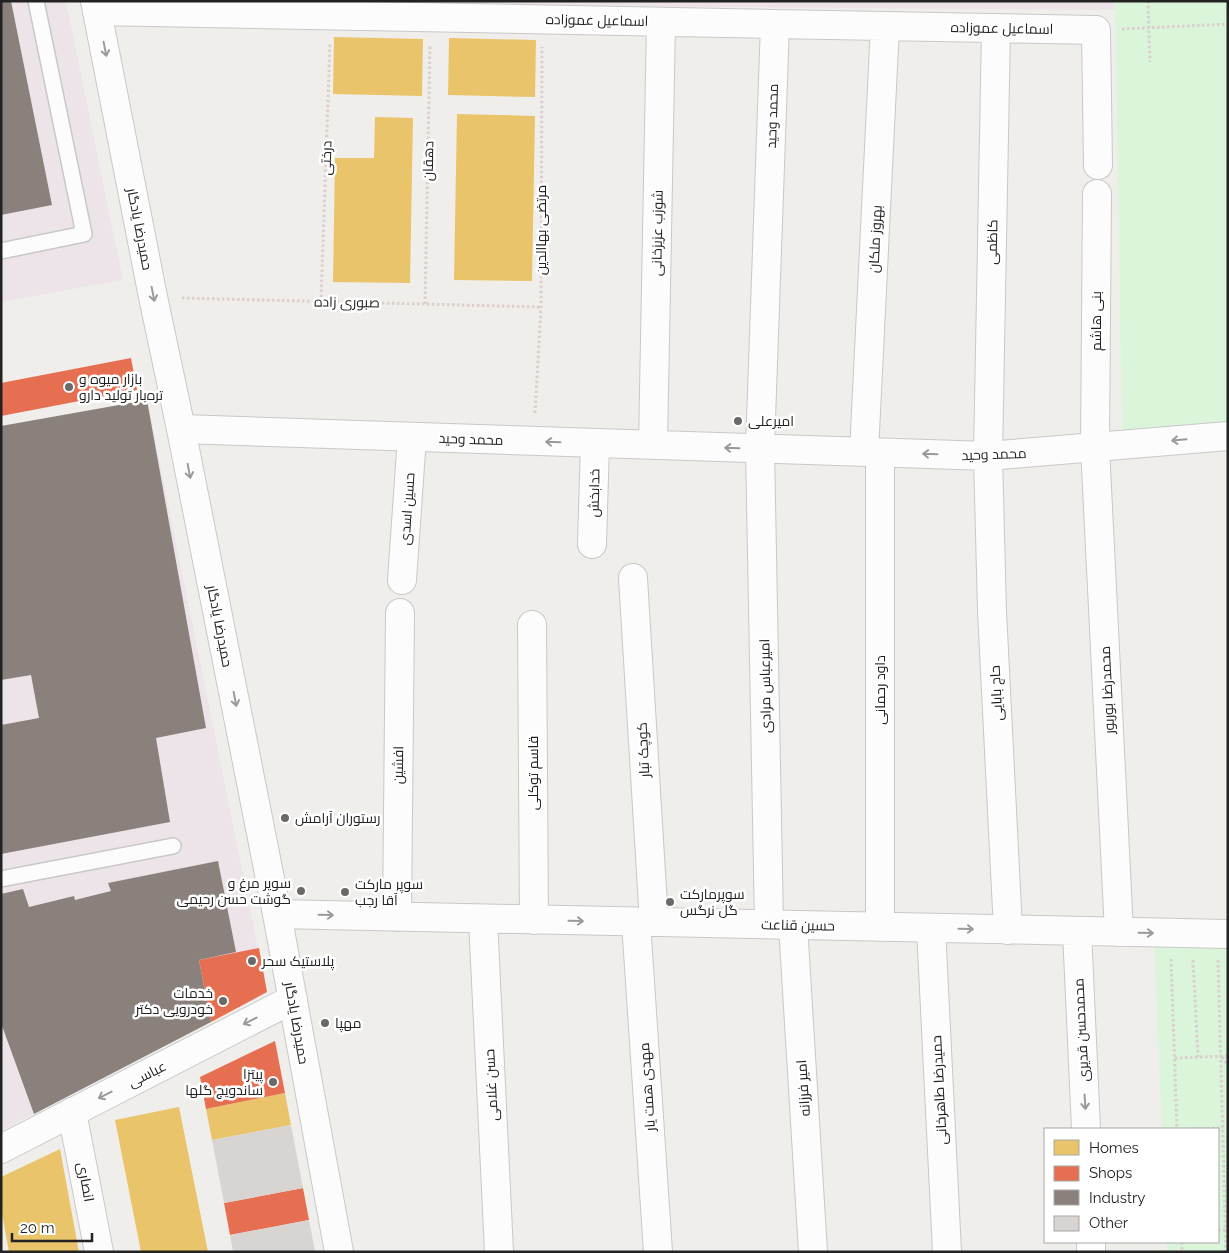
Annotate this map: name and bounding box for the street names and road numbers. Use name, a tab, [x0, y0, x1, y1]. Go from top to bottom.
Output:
street label: اسماعیل عموزاده	[545, 11, 649, 29]
street label: اسماعیل عموزاده	[950, 19, 1054, 37]
street label: محمد وحید	[763, 83, 781, 149]
street label: درختی	[317, 140, 335, 176]
street label: دهقان	[420, 141, 436, 181]
street label: حمیدرضا یادگار	[124, 185, 156, 272]
street label: مرتضی بهاالدین	[533, 185, 549, 275]
street label: شوزب عزیزخانی	[648, 190, 666, 276]
street label: بهروز ملکان	[865, 205, 885, 273]
street label: کاظمی	[984, 219, 1000, 265]
street label: بنی هاشم	[1088, 291, 1106, 351]
street label: صبوری زاده	[314, 293, 380, 311]
street label: محمد وحید	[438, 430, 504, 448]
street label: محمد وحید	[961, 445, 1027, 463]
street label: خدابخش	[586, 469, 602, 517]
street label: حسین اسدی	[396, 472, 418, 546]
street label: حمیدرضا یادگار	[204, 582, 236, 669]
street label: امیرعباس مرادی	[756, 639, 774, 733]
street label: محمدرضا بوربور	[1097, 646, 1117, 735]
street label: داود رحمانی	[872, 655, 888, 725]
street label: حاج بابایی	[987, 665, 1006, 721]
street label: کوچک تبار	[634, 722, 654, 779]
street label: قاسم توکلی	[525, 736, 543, 810]
street label: افشین	[390, 746, 406, 784]
street label: حسین قناعت	[761, 916, 835, 934]
street label: محمدحسن قدیری	[1070, 978, 1092, 1082]
street label: حمیدرضا یادگار	[282, 979, 312, 1066]
street label: حمیدرضا طاهرخانی	[928, 1035, 950, 1145]
street label: مهدی همت یار	[636, 1042, 658, 1133]
street label: حسن غلامی	[481, 1049, 501, 1121]
street label: عباسی	[125, 1058, 169, 1090]
street label: امیر فرزانه	[793, 1059, 813, 1117]
street label: انصاری	[75, 1161, 97, 1203]

